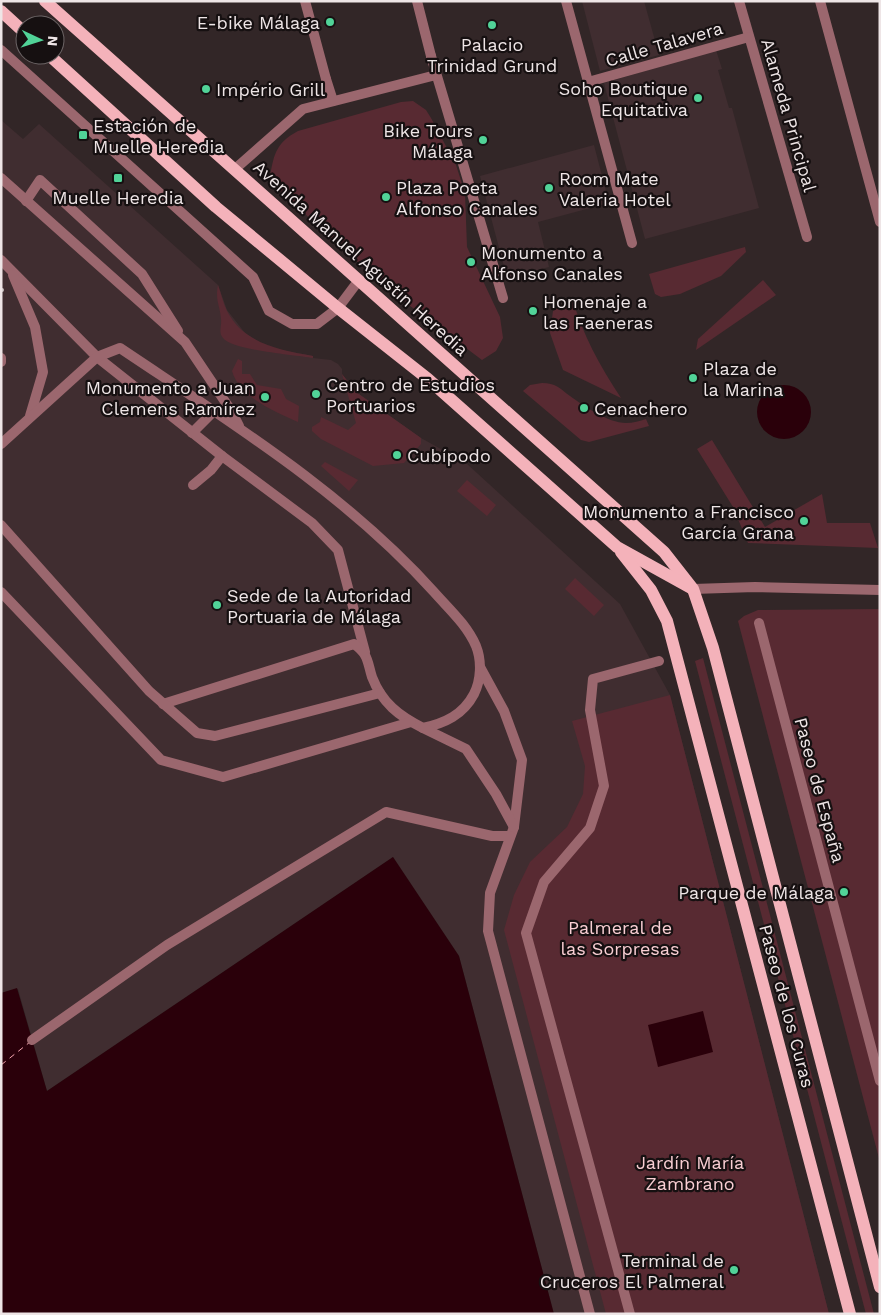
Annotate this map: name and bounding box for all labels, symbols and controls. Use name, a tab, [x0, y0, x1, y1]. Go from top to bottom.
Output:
place label: E-bike Málaga	[197, 12, 320, 33]
north arrow	[15, 15, 65, 65]
marker: E-bike Málaga	[324, 16, 336, 28]
street label: Calle Talavera	[603, 17, 725, 71]
marker: Palacio Trinidad Grund	[486, 19, 498, 31]
place label: Palacio Trinidad Grund	[427, 34, 557, 76]
text: N	[45, 35, 61, 47]
street label: Alameda Principal	[757, 36, 821, 195]
place label: Soho Boutique Equitativa	[559, 78, 688, 120]
place label: Império Grill	[216, 79, 326, 100]
marker: Império Grill	[200, 83, 212, 95]
marker: Soho Boutique Equitativa	[692, 92, 704, 104]
place label: Estación de Muelle Heredia	[93, 115, 224, 157]
place label: Bike Tours Málaga	[383, 120, 473, 162]
marker: Estación de Muelle Heredia	[77, 129, 89, 141]
marker: Bike Tours Málaga	[477, 134, 489, 146]
street label: Avenida Manuel Agustín Heredia	[249, 156, 473, 360]
place label: Room Mate Valeria Hotel	[559, 168, 671, 210]
marker: Muelle Heredia	[112, 172, 124, 184]
place label: Plaza Poeta Alfonso Canales	[396, 177, 538, 219]
marker: Room Mate Valeria Hotel	[543, 182, 555, 194]
place label: Muelle Heredia	[52, 187, 184, 208]
marker: Plaza Poeta Alfonso Canales	[380, 191, 392, 203]
place label: Monumento a Alfonso Canales	[481, 242, 623, 284]
marker: Monumento a Alfonso Canales	[465, 256, 477, 268]
place label: Homenaje a las Faeneras	[543, 291, 653, 333]
marker: Homenaje a las Faeneras	[527, 305, 539, 317]
place label: Plaza de la Marina	[703, 358, 783, 400]
marker: Plaza de la Marina	[687, 372, 699, 384]
place label: Centro de Estudios Portuarios	[326, 374, 495, 416]
place label: Monumento a Juan Clemens Ramírez	[86, 377, 255, 419]
marker: Centro de Estudios Portuarios	[310, 388, 322, 400]
marker: Monumento a Juan Clemens Ramírez	[259, 391, 271, 403]
place label: Cenachero	[594, 398, 688, 419]
marker: Cenachero	[578, 402, 590, 414]
place label: Cubípodo	[407, 445, 491, 466]
marker: Cubípodo	[391, 449, 403, 461]
place label: Monumento a Francisco García Grana	[583, 501, 794, 543]
marker: Monumento a Francisco García Grana	[798, 515, 810, 527]
place label: Sede de la Autoridad Portuaria de Málaga	[227, 585, 411, 627]
marker: Sede de la Autoridad Portuaria de Málaga	[211, 599, 223, 611]
street label: Paseo de España	[791, 715, 849, 865]
place label: Parque de Málaga	[678, 882, 834, 903]
marker: Parque de Málaga	[838, 886, 850, 898]
park label: Palmeral de las Sorpresas	[561, 917, 679, 959]
street label: Paseo de los Curas	[755, 922, 819, 1090]
park label: Jardín María Zambrano	[636, 1152, 744, 1194]
place label: Terminal de Cruceros El Palmeral	[540, 1250, 724, 1292]
marker: Terminal de Cruceros El Palmeral	[728, 1264, 740, 1276]

